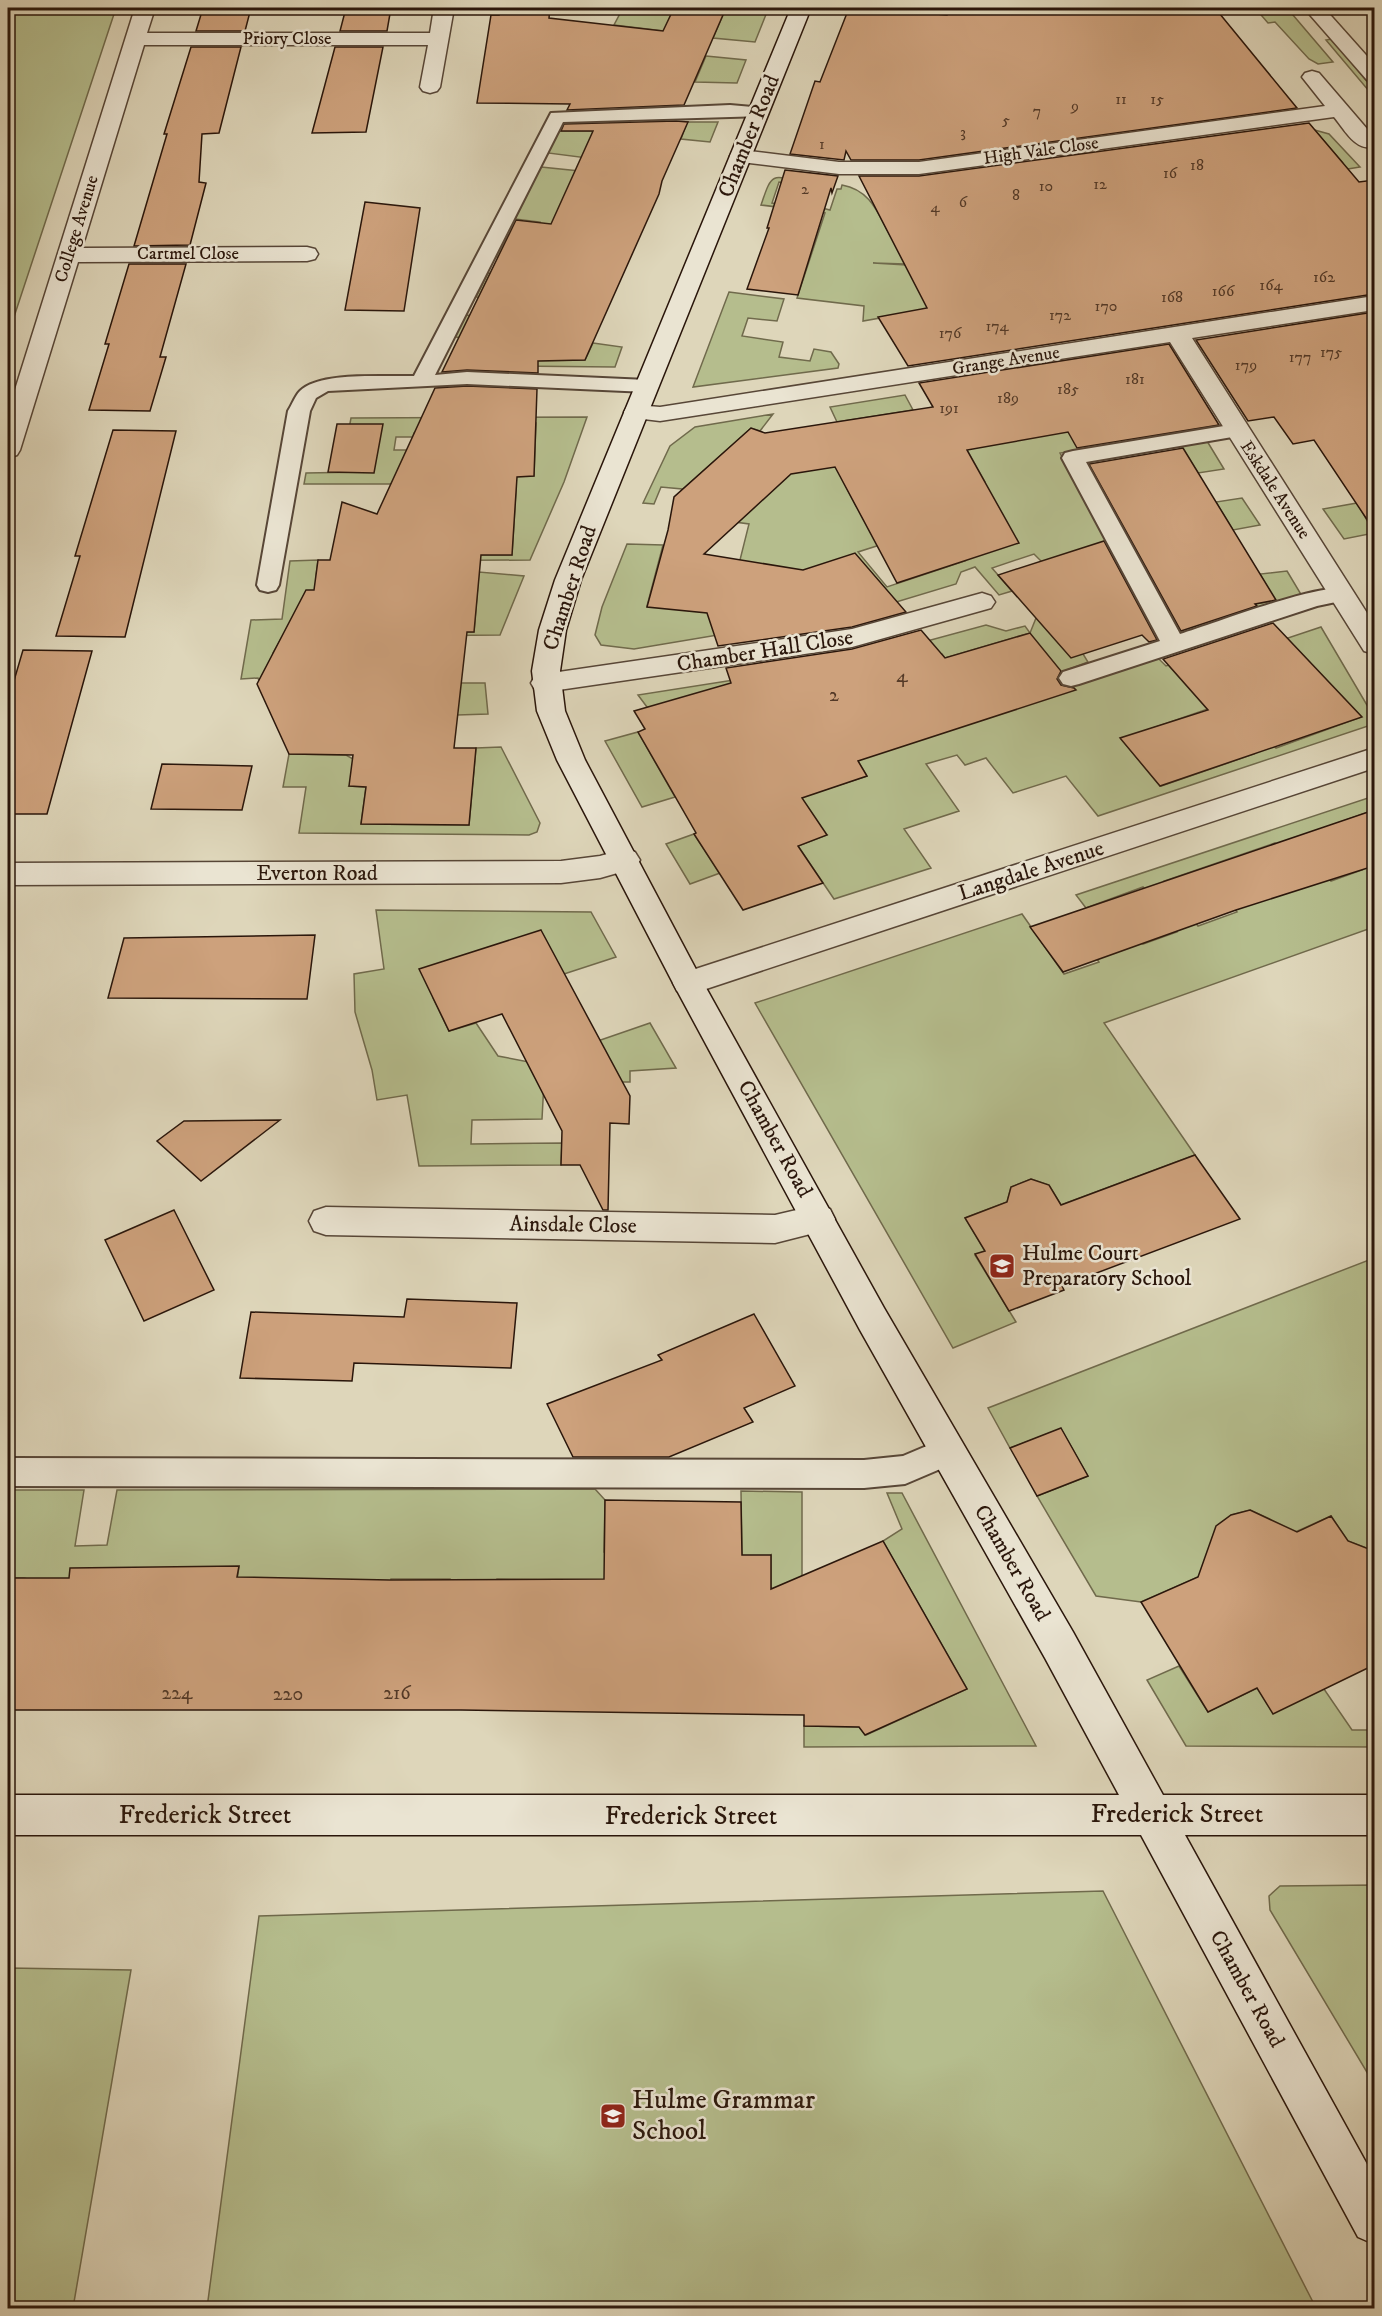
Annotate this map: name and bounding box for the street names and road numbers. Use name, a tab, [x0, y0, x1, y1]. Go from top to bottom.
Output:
street label: Priory Close	[242, 28, 332, 50]
street label: Chamber Road	[712, 71, 786, 201]
street label: High Vale Close	[982, 132, 1100, 170]
street label: College Avenue	[50, 173, 104, 285]
street label: Cartmel Close	[137, 243, 239, 265]
street label: Grange Avenue	[951, 342, 1061, 380]
street label: Eskdale Avenue	[1235, 437, 1315, 543]
street label: Chamber Road	[537, 522, 603, 654]
street label: Chamber Hall Close	[675, 624, 855, 678]
street label: Langdale Avenue	[955, 835, 1107, 907]
street label: Everton Road	[256, 860, 378, 887]
street label: Chamber Road	[732, 1076, 818, 1202]
street label: Ainsdale Close	[509, 1210, 637, 1240]
street label: Chamber Road	[968, 1500, 1056, 1626]
street label: Frederick Street	[1091, 1797, 1264, 1831]
street label: Frederick Street	[119, 1798, 292, 1832]
street label: Frederick Street	[605, 1799, 778, 1833]
street label: Chamber Road	[1204, 1926, 1290, 2052]

